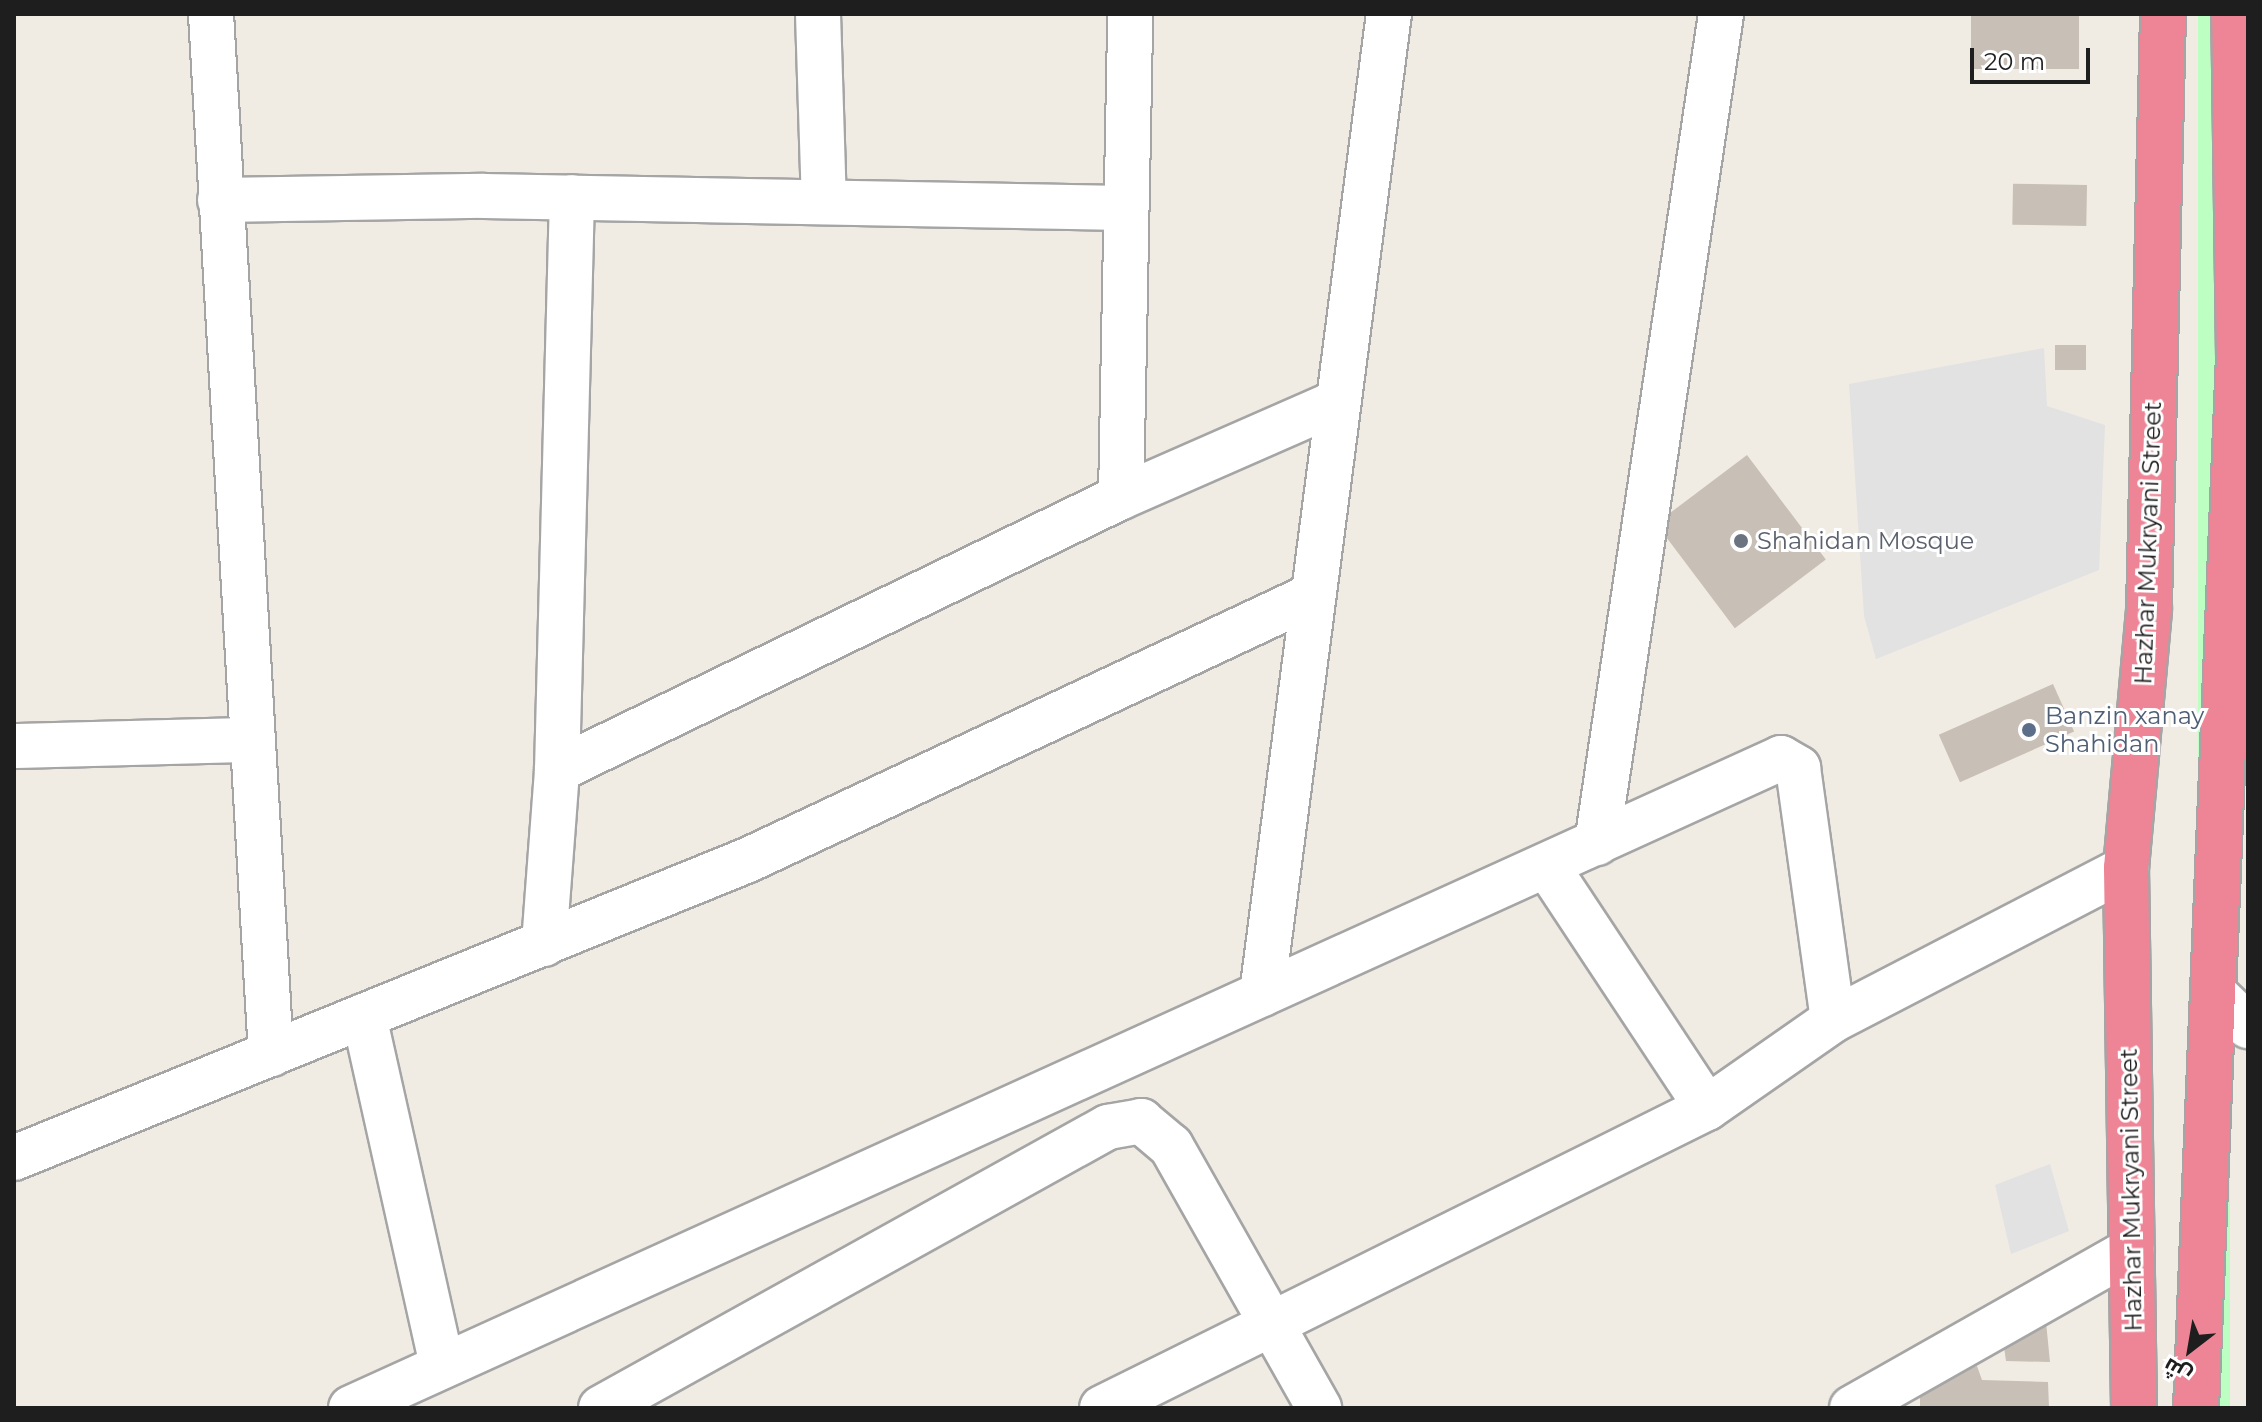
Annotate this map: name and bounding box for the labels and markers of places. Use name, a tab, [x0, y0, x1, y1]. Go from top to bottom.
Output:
place label: Shahidan Mosque	[1757, 527, 1974, 555]
marker: Shahidan Mosque	[1732, 532, 1750, 550]
place label: Banzin xanay Shahidan	[2045, 702, 2204, 758]
marker: Banzin xanay Shahidan	[2020, 721, 2038, 739]

